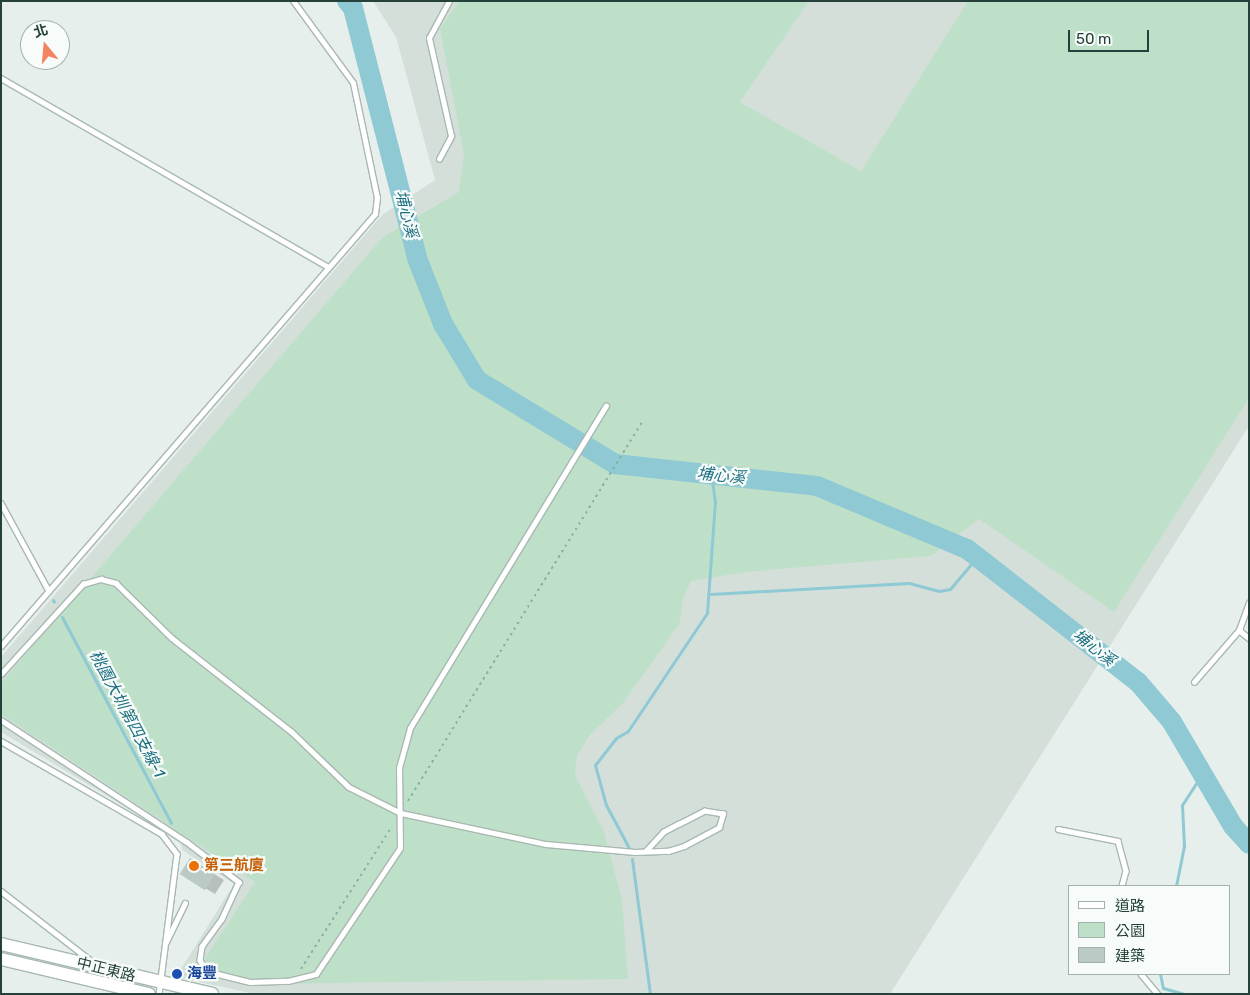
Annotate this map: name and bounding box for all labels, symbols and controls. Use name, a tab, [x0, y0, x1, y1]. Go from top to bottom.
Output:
north arrow	[20, 20, 70, 70]
scale bar	[1070, 20, 1151, 52]
text: 北	[32, 21, 50, 41]
text: 50 m	[1076, 30, 1111, 48]
water label: 埔心溪	[391, 188, 421, 240]
water label: 埔心溪	[696, 464, 746, 488]
water label: 埔心溪	[1069, 626, 1119, 670]
water label: 桃園大圳第四支線-1	[85, 647, 169, 781]
place label: 第三航廈	[204, 857, 264, 875]
marker: 第三航廈	[188, 860, 200, 872]
legend	[1068, 885, 1230, 975]
text: 道路	[1115, 897, 1145, 915]
text: 公園	[1115, 922, 1145, 940]
text: 建築	[1115, 947, 1145, 965]
street label: 中正東路	[75, 954, 137, 986]
place label: 海豐	[187, 965, 217, 983]
marker: 海豐	[171, 968, 183, 980]

